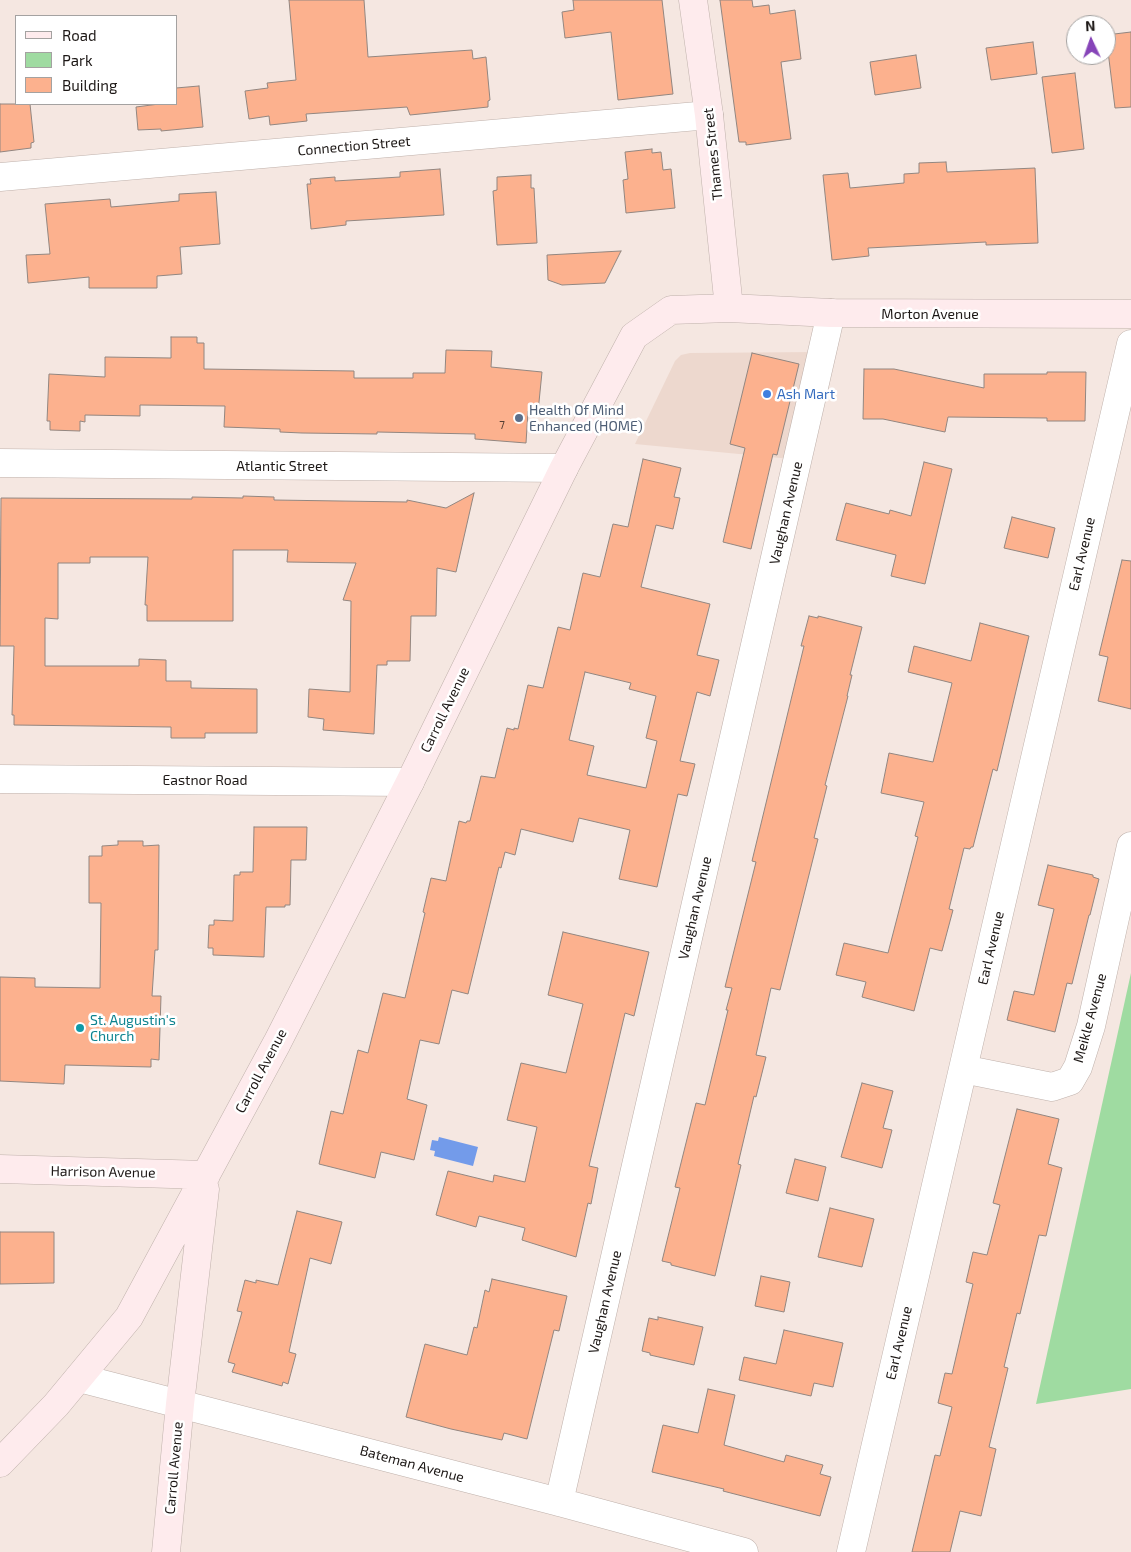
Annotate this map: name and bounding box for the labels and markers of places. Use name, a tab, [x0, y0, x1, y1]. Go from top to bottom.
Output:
place label: Ash Mart	[777, 386, 835, 402]
marker: Ash Mart	[761, 388, 773, 400]
place label: Health Of Mind Enhanced (HOME)	[529, 402, 643, 434]
marker: Health Of Mind Enhanced (HOME)	[513, 412, 525, 424]
place label: St. Augustin's Church	[90, 1012, 176, 1044]
marker: St. Augustin's Church	[74, 1022, 86, 1034]

